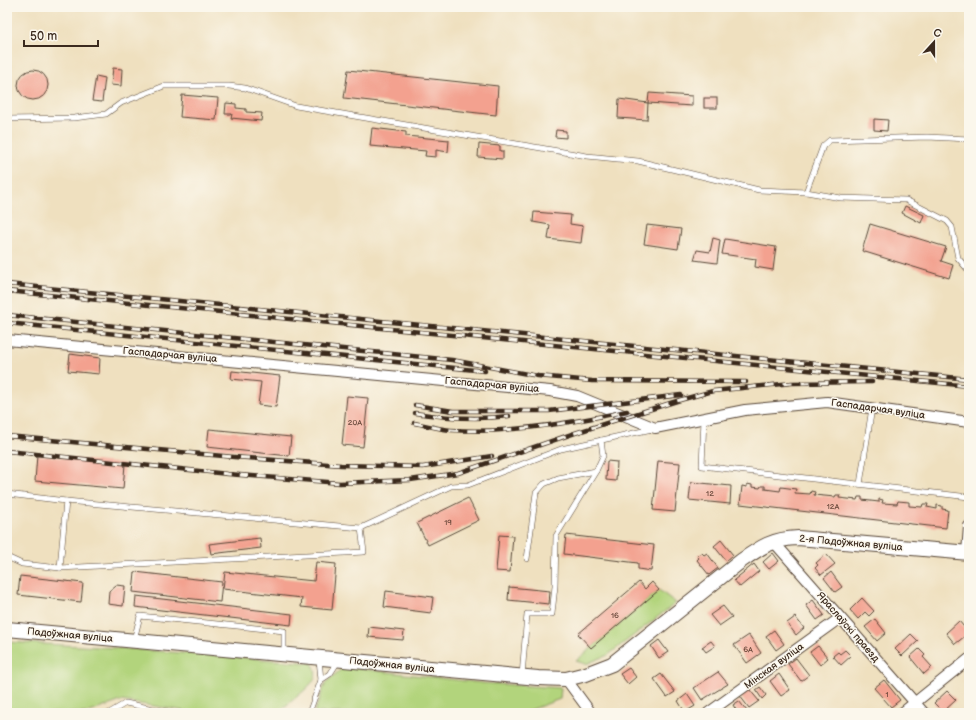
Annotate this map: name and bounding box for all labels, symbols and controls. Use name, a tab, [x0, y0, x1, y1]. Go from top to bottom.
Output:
scale bar	[24, 22, 98, 48]
north arrow	[914, 22, 954, 62]
text: С	[932, 26, 944, 41]
text: 50 m	[30, 29, 57, 44]
street label: Гаспадарчая вуліца	[122, 345, 218, 365]
street label: Гаспадарчая вуліца	[444, 375, 540, 395]
street label: Гаспадарчая вуліца	[830, 396, 926, 422]
house number: 20А	[348, 418, 362, 427]
house number: 12	[706, 489, 714, 498]
house number: 12А	[827, 502, 839, 511]
house number: 19	[444, 518, 452, 527]
street label: 2-я Падоўжная вуліца	[799, 533, 903, 554]
street label: Яраслаўскі праезд	[814, 590, 882, 664]
house number: 16	[611, 611, 619, 620]
street label: Падоўжная вуліца	[27, 625, 113, 645]
street label: Мінская вуліца	[742, 640, 806, 692]
house number: 6А	[743, 645, 753, 654]
street label: Падоўжная вуліца	[349, 655, 435, 675]
house number: 1	[885, 690, 889, 699]

